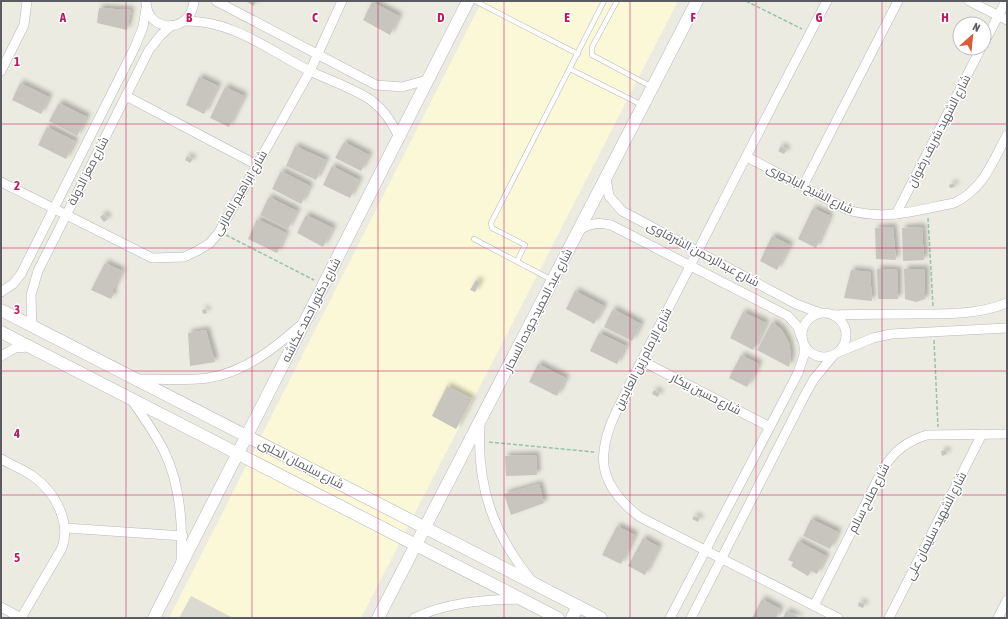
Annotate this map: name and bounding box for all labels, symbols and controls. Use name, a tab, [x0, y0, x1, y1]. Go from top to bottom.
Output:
text: A	[59, 10, 67, 25]
text: B	[186, 10, 193, 25]
text: C	[312, 10, 318, 25]
text: D	[437, 10, 445, 25]
text: E	[564, 10, 570, 25]
text: F	[690, 10, 696, 25]
text: G	[816, 10, 823, 25]
text: H	[941, 10, 949, 25]
north arrow	[952, 16, 992, 56]
text: N	[971, 20, 982, 34]
text: 1	[14, 54, 20, 69]
street label: شارع الشهيد شريف رضوان	[905, 72, 974, 190]
street label: شارع معز الدولة	[65, 134, 112, 208]
street label: شارع ابراهيم المازنى	[210, 148, 271, 239]
street label: شارع الشيخ الباجورى	[764, 161, 856, 218]
text: 2	[14, 178, 20, 193]
street label: شارع عبدالرحمن الشرقاوى	[644, 218, 762, 290]
street label: شارع عبد الحميد جوده السحار	[500, 246, 576, 375]
street label: شارع دكتور احمد عكاشه	[279, 256, 344, 365]
text: 3	[14, 302, 20, 317]
street label: شارع الإمام زين العابدين	[611, 306, 676, 413]
street label: شارع حسين بيكار	[667, 370, 743, 419]
text: 4	[13, 426, 20, 441]
street label: شارع سليمان الحلبى	[255, 436, 346, 493]
street label: شارع صلاح سالم	[845, 461, 893, 536]
street label: شارع الشهيد سليمان على	[903, 470, 970, 583]
text: 5	[14, 550, 20, 565]

